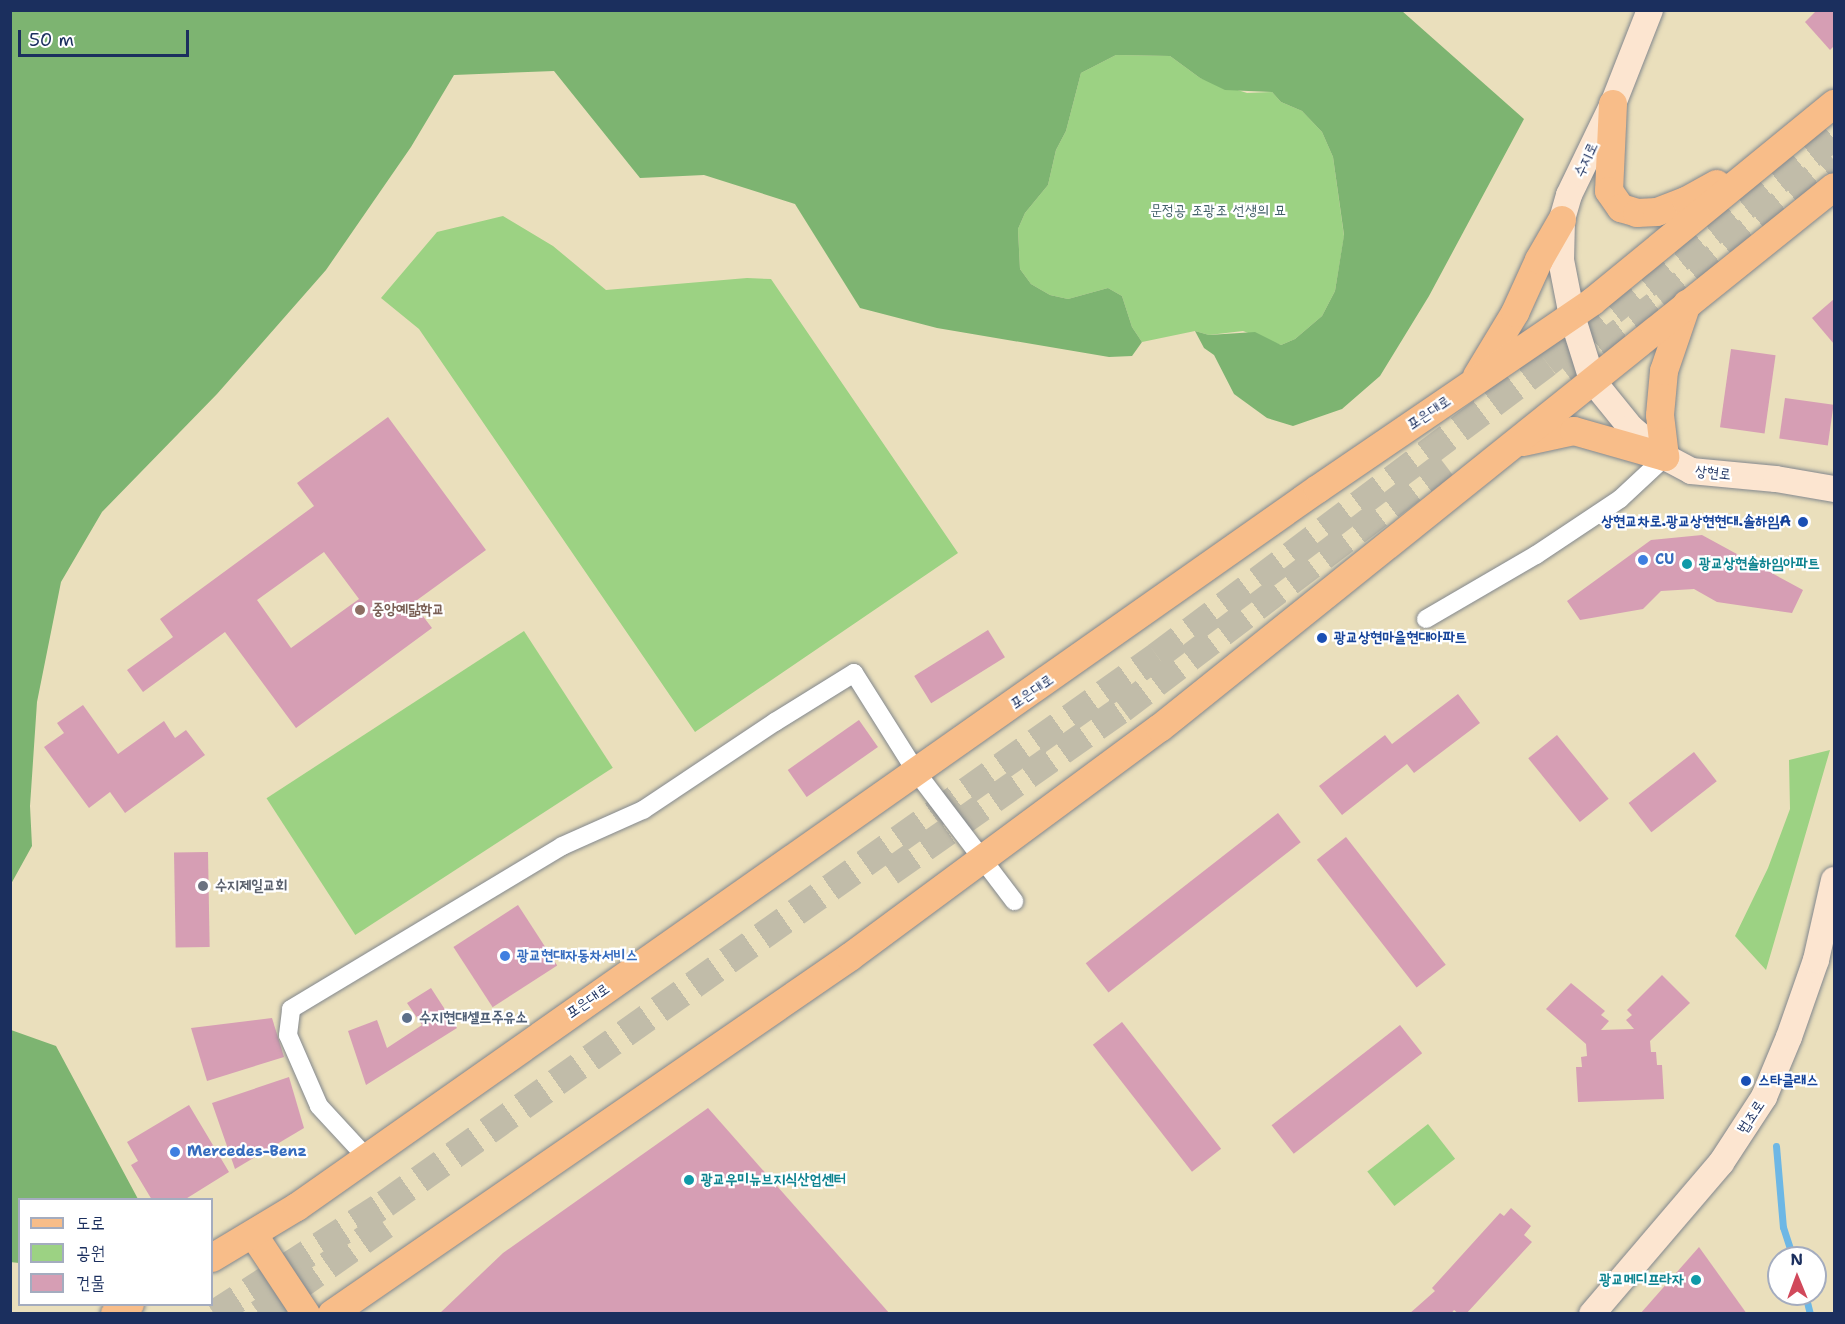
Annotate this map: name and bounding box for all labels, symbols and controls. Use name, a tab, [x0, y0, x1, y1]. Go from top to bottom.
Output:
scale bar	[21, 18, 192, 56]
text: 50 m	[29, 28, 74, 52]
street label: 수지로	[1570, 140, 1602, 180]
park label: 문정공 조광조 선생의 묘	[1150, 202, 1286, 220]
street label: 포은대로	[1404, 392, 1454, 434]
street label: 상현로	[1694, 462, 1732, 484]
place label: 상현교차로.광교상현현대.솔하임A	[1601, 513, 1791, 531]
marker: 상현교차로.광교상현현대.솔하임A	[1796, 515, 1810, 529]
place label: CU	[1655, 551, 1674, 569]
marker: CU	[1636, 553, 1650, 567]
place label: 광교상현솔하임아파트	[1699, 555, 1820, 573]
marker: 광교상현솔하임아파트	[1680, 557, 1694, 571]
place label: 중앙예닮학교	[372, 601, 444, 619]
marker: 중앙예닮학교	[353, 603, 367, 617]
place label: 광교상현마을현대아파트	[1334, 629, 1467, 647]
marker: 광교상현마을현대아파트	[1315, 631, 1329, 645]
street label: 포은대로	[1007, 671, 1057, 713]
place label: 수지제일교회	[215, 877, 287, 895]
marker: 수지제일교회	[196, 879, 210, 893]
place label: 광교현대자동차서비스	[517, 947, 638, 965]
marker: 광교현대자동차서비스	[498, 949, 512, 963]
street label: 포은대로	[563, 980, 613, 1022]
place label: 수지현대셀프주유소	[419, 1009, 528, 1027]
marker: 수지현대셀프주유소	[400, 1011, 414, 1025]
place label: 스타클래스	[1758, 1072, 1818, 1090]
marker: 스타클래스	[1739, 1074, 1753, 1088]
street label: 법조로	[1733, 1097, 1769, 1137]
place label: Mercedes-Benz	[187, 1143, 307, 1161]
marker: Mercedes-Benz	[168, 1145, 182, 1159]
place label: 광교우미뉴브지식산업센터	[701, 1171, 846, 1189]
marker: 광교우미뉴브지식산업센터	[682, 1173, 696, 1187]
legend	[18, 1198, 213, 1306]
text: 도로	[76, 1211, 105, 1235]
text: 공원	[76, 1241, 105, 1265]
north arrow	[1767, 1246, 1827, 1306]
text: N	[1790, 1249, 1803, 1270]
text: 건물	[76, 1271, 105, 1295]
place label: 광교메디프라자	[1600, 1271, 1684, 1289]
marker: 광교메디프라자	[1689, 1273, 1703, 1287]

